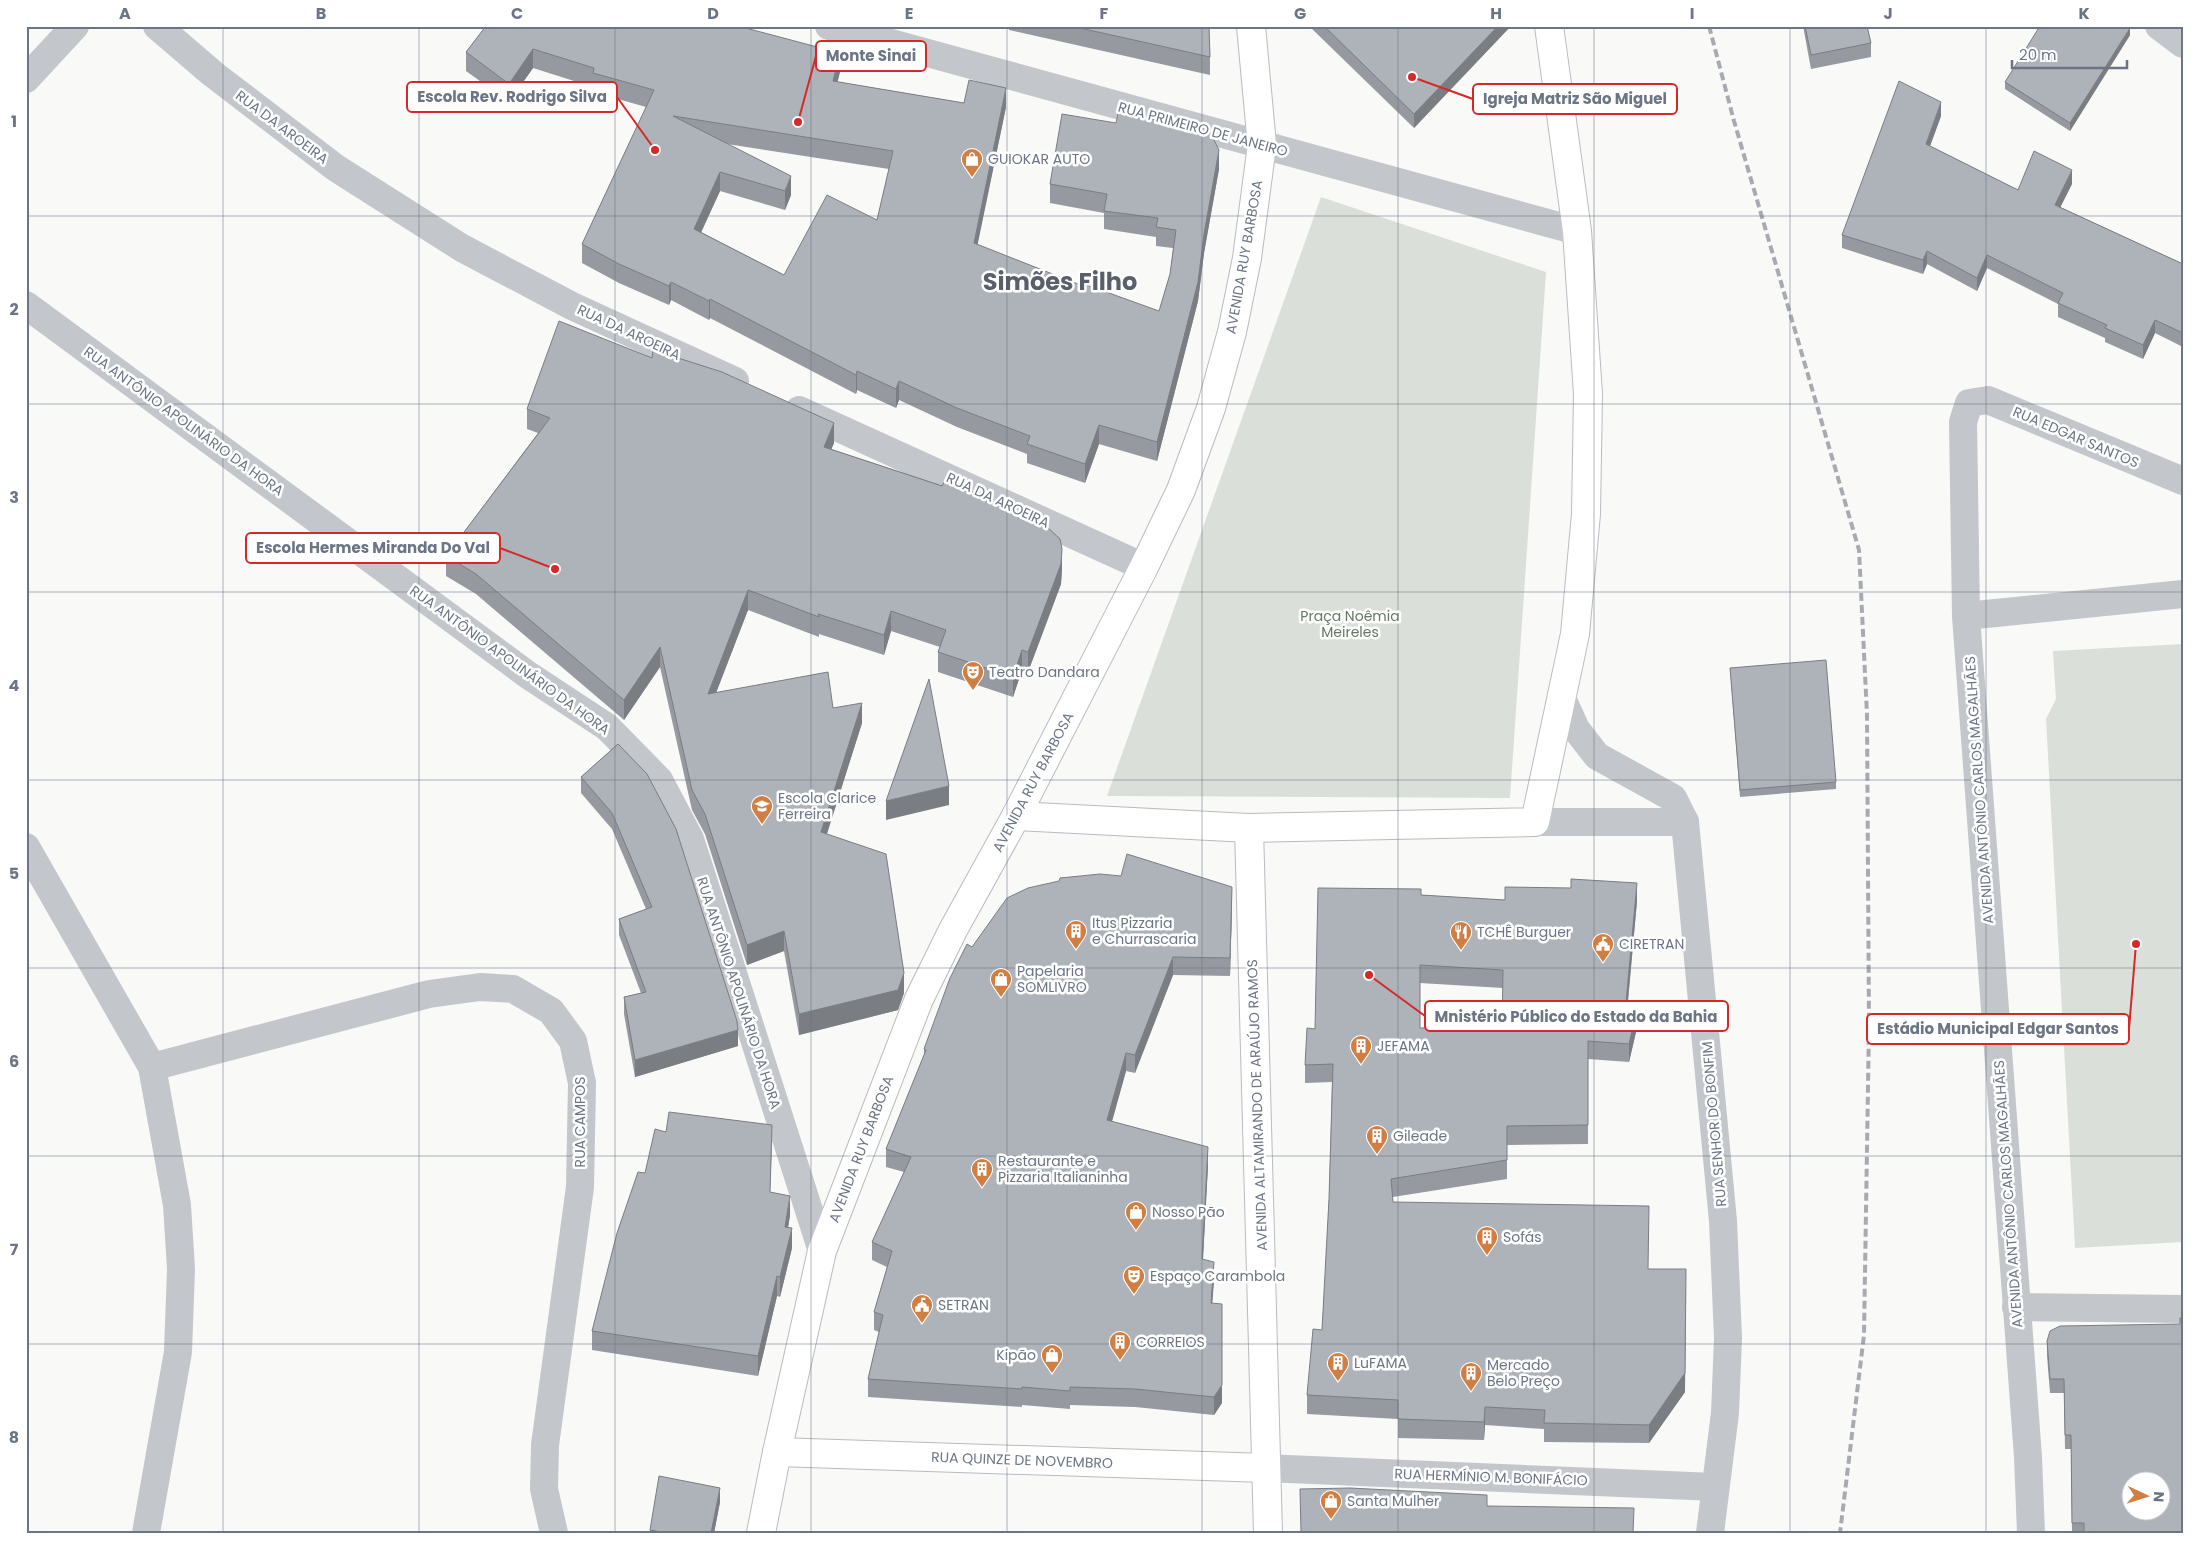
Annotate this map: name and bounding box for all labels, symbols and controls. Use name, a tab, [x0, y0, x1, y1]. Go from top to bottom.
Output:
text: A	[119, 2, 131, 25]
text: B	[316, 2, 326, 25]
text: C	[511, 2, 523, 25]
text: D	[707, 2, 719, 25]
text: E	[905, 2, 913, 25]
text: F	[1100, 2, 1109, 25]
text: G	[1294, 2, 1306, 25]
text: H	[1490, 2, 1502, 25]
text: I	[1690, 2, 1694, 25]
text: J	[1883, 2, 1893, 25]
text: K	[2078, 2, 2090, 25]
scale bar	[2012, 38, 2126, 70]
callout: Monte Sinai	[816, 41, 926, 71]
text: 20 m	[2019, 44, 2057, 65]
text: Monte Sinai	[826, 45, 916, 66]
callout: Escola Rev. Rodrigo Silva	[407, 82, 617, 112]
callout: Igreja Matriz São Miguel	[1473, 84, 1677, 114]
street label: RUA DA AROEIRA	[231, 85, 333, 169]
text: Escola Rev. Rodrigo Silva	[417, 86, 607, 107]
text: Igreja Matriz São Miguel	[1483, 88, 1667, 109]
street label: RUA PRIMEIRO DE JANEIRO	[1116, 97, 1290, 161]
text: 1	[11, 110, 17, 133]
shop icon: GUIOKAR AUTO	[960, 147, 984, 178]
place label: GUIOKAR AUTO	[988, 149, 1090, 169]
street label: AVENIDA RUY BARBOSA	[1221, 178, 1267, 336]
district label: Simões Filho	[983, 265, 1137, 298]
text: 2	[9, 298, 19, 321]
street label: RUA DA AROEIRA	[574, 299, 684, 365]
street label: RUA ANTÔNIO APOLINÁRIO DA HORA	[80, 342, 288, 500]
street label: RUA EDGAR SANTOS	[2010, 401, 2142, 473]
street label: RUA DA AROEIRA	[943, 467, 1053, 533]
text: 3	[9, 486, 19, 509]
callout: Escola Hermes Miranda Do Val	[246, 533, 500, 563]
text: Escola Hermes Miranda Do Val	[256, 537, 490, 558]
street label: RUA ANTÔNIO APOLINÁRIO DA HORA	[406, 581, 614, 739]
park label: Praça Noêmia Meireles	[1300, 606, 1400, 642]
street label: AVENIDA ANTÔNIO CARLOS MAGALHÃES	[1960, 655, 1998, 925]
theatre icon: Teatro Dandara	[961, 660, 985, 691]
place label: Teatro Dandara	[989, 662, 1100, 682]
text: 4	[9, 674, 20, 697]
street label: AVENIDA RUY BARBOSA	[988, 708, 1078, 856]
place label: Escola Clarice Ferreira	[778, 788, 876, 824]
school or university icon: Escola Clarice Ferreira	[750, 794, 774, 825]
text: 5	[9, 862, 19, 885]
street label: RUA ANTÔNIO APOLINÁRIO DA HORA	[692, 874, 786, 1112]
place label: Itus Pizzaria e Churrascaria	[1092, 913, 1196, 949]
building icon: Itus Pizzaria e Churrascaria	[1064, 919, 1088, 950]
restaurant icon: TCHÊ Burguer	[1449, 920, 1473, 951]
place label: TCHÊ Burguer	[1477, 922, 1571, 942]
public building icon: CIRETRAN	[1591, 932, 1615, 963]
place label: CIRETRAN	[1619, 934, 1684, 954]
street label: AVENIDA ALTAMIRANDO DE ARAÚJO RAMOS	[1242, 959, 1272, 1251]
place label: Papelaria SOMLIVRO	[1017, 961, 1087, 997]
shop icon: Papelaria SOMLIVRO	[989, 967, 1013, 998]
callout: Mnistério Público do Estado da Bahia	[1425, 1001, 1728, 1031]
text: Mnistério Público do Estado da Bahia	[1435, 1006, 1717, 1027]
callout: Estádio Municipal Edgar Santos	[1867, 1014, 2129, 1044]
text: Estádio Municipal Edgar Santos	[1877, 1018, 2119, 1039]
building icon: JEFAMA	[1349, 1034, 1373, 1065]
place label: JEFAMA	[1377, 1036, 1430, 1056]
street label: RUA SENHOR DO BONFIM	[1697, 1040, 1731, 1208]
text: 6	[9, 1050, 19, 1073]
street label: AVENIDA ANTÔNIO CARLOS MAGALHÃES	[1989, 1059, 2027, 1329]
street label: AVENIDA RUY BARBOSA	[824, 1073, 898, 1225]
street label: RUA CAMPOS	[570, 1077, 590, 1167]
building icon: Gileade	[1365, 1124, 1389, 1155]
place label: Gileade	[1393, 1126, 1447, 1146]
place label: Restaurante e Pizzaria Italianinha	[998, 1151, 1128, 1187]
building icon: Restaurante e Pizzaria Italianinha	[970, 1157, 994, 1188]
shop icon: Nosso Pão	[1124, 1200, 1148, 1231]
place label: Nosso Pão	[1152, 1202, 1225, 1222]
building icon: Sofás	[1475, 1225, 1499, 1256]
place label: Sofás	[1503, 1227, 1542, 1247]
text: 7	[10, 1238, 19, 1261]
theatre icon: Espaço Carambola	[1122, 1264, 1146, 1295]
place label: Espaço Carambola	[1150, 1266, 1285, 1286]
public building icon: SETRAN	[910, 1293, 934, 1324]
place label: SETRAN	[938, 1295, 989, 1315]
building icon: CORREIOS	[1108, 1330, 1132, 1361]
place label: CORREIOS	[1136, 1332, 1205, 1352]
shop icon: Kipão	[1040, 1343, 1064, 1374]
place label: Kipão	[996, 1345, 1036, 1365]
building icon: LuFAMA	[1326, 1351, 1350, 1382]
place label: LuFAMA	[1354, 1353, 1407, 1373]
place label: Mercado Belo Preço	[1487, 1355, 1560, 1391]
building icon: Mercado Belo Preço	[1459, 1361, 1483, 1392]
text: 8	[9, 1426, 19, 1449]
street label: RUA QUINZE DE NOVEMBRO	[931, 1447, 1113, 1473]
street label: RUA HERMÍNIO M. BONIFÁCIO	[1394, 1464, 1588, 1490]
north arrow	[2122, 1472, 2172, 1522]
shop icon: Santa Mulher	[1319, 1489, 1343, 1520]
place label: Santa Mulher	[1347, 1491, 1439, 1511]
text: N	[2149, 1491, 2169, 1503]

